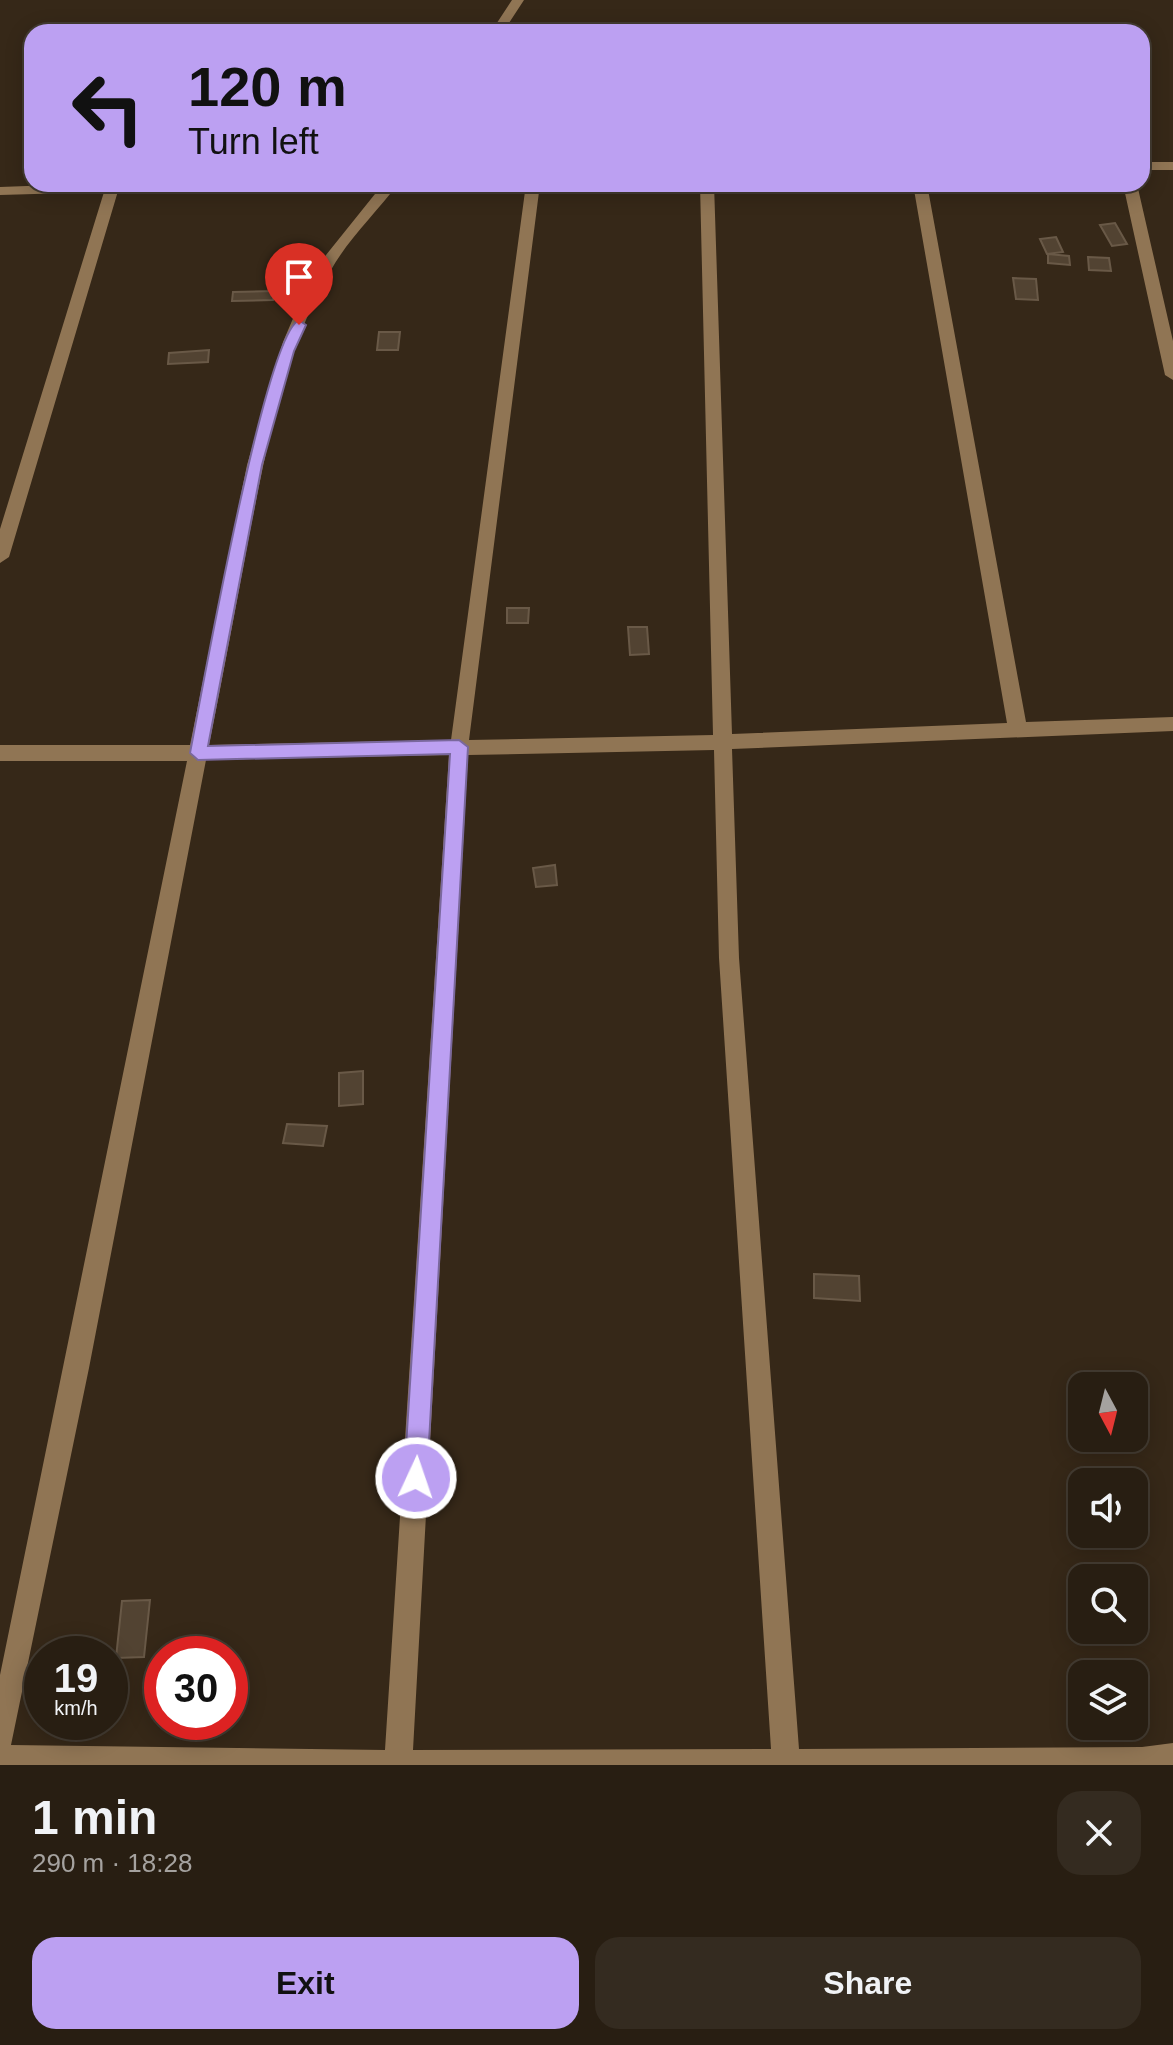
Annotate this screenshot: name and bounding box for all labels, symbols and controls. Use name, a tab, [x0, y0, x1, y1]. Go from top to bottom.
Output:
text: 120 m	[188, 55, 347, 118]
icon: left	[56, 56, 160, 160]
text: Turn left	[188, 121, 319, 162]
pin	[265, 243, 333, 325]
icon: arrive	[277, 255, 321, 299]
north arrow	[1068, 1372, 1148, 1452]
map controls	[1068, 1372, 1148, 1740]
position arrow	[374, 1436, 458, 1520]
button: sound	[1068, 1468, 1148, 1548]
button: search	[1068, 1564, 1148, 1644]
speed limit sign: 30	[144, 1636, 248, 1740]
text: 19	[54, 1656, 98, 1700]
button: layers	[1068, 1660, 1148, 1740]
text: km/h	[54, 1697, 98, 1719]
text: 1 min	[32, 1791, 157, 1844]
button: close	[1057, 1791, 1141, 1875]
text: 290 m · 18:28	[32, 1848, 192, 1878]
button: Exit	[32, 1937, 579, 2029]
button: Share	[595, 1937, 1141, 2029]

